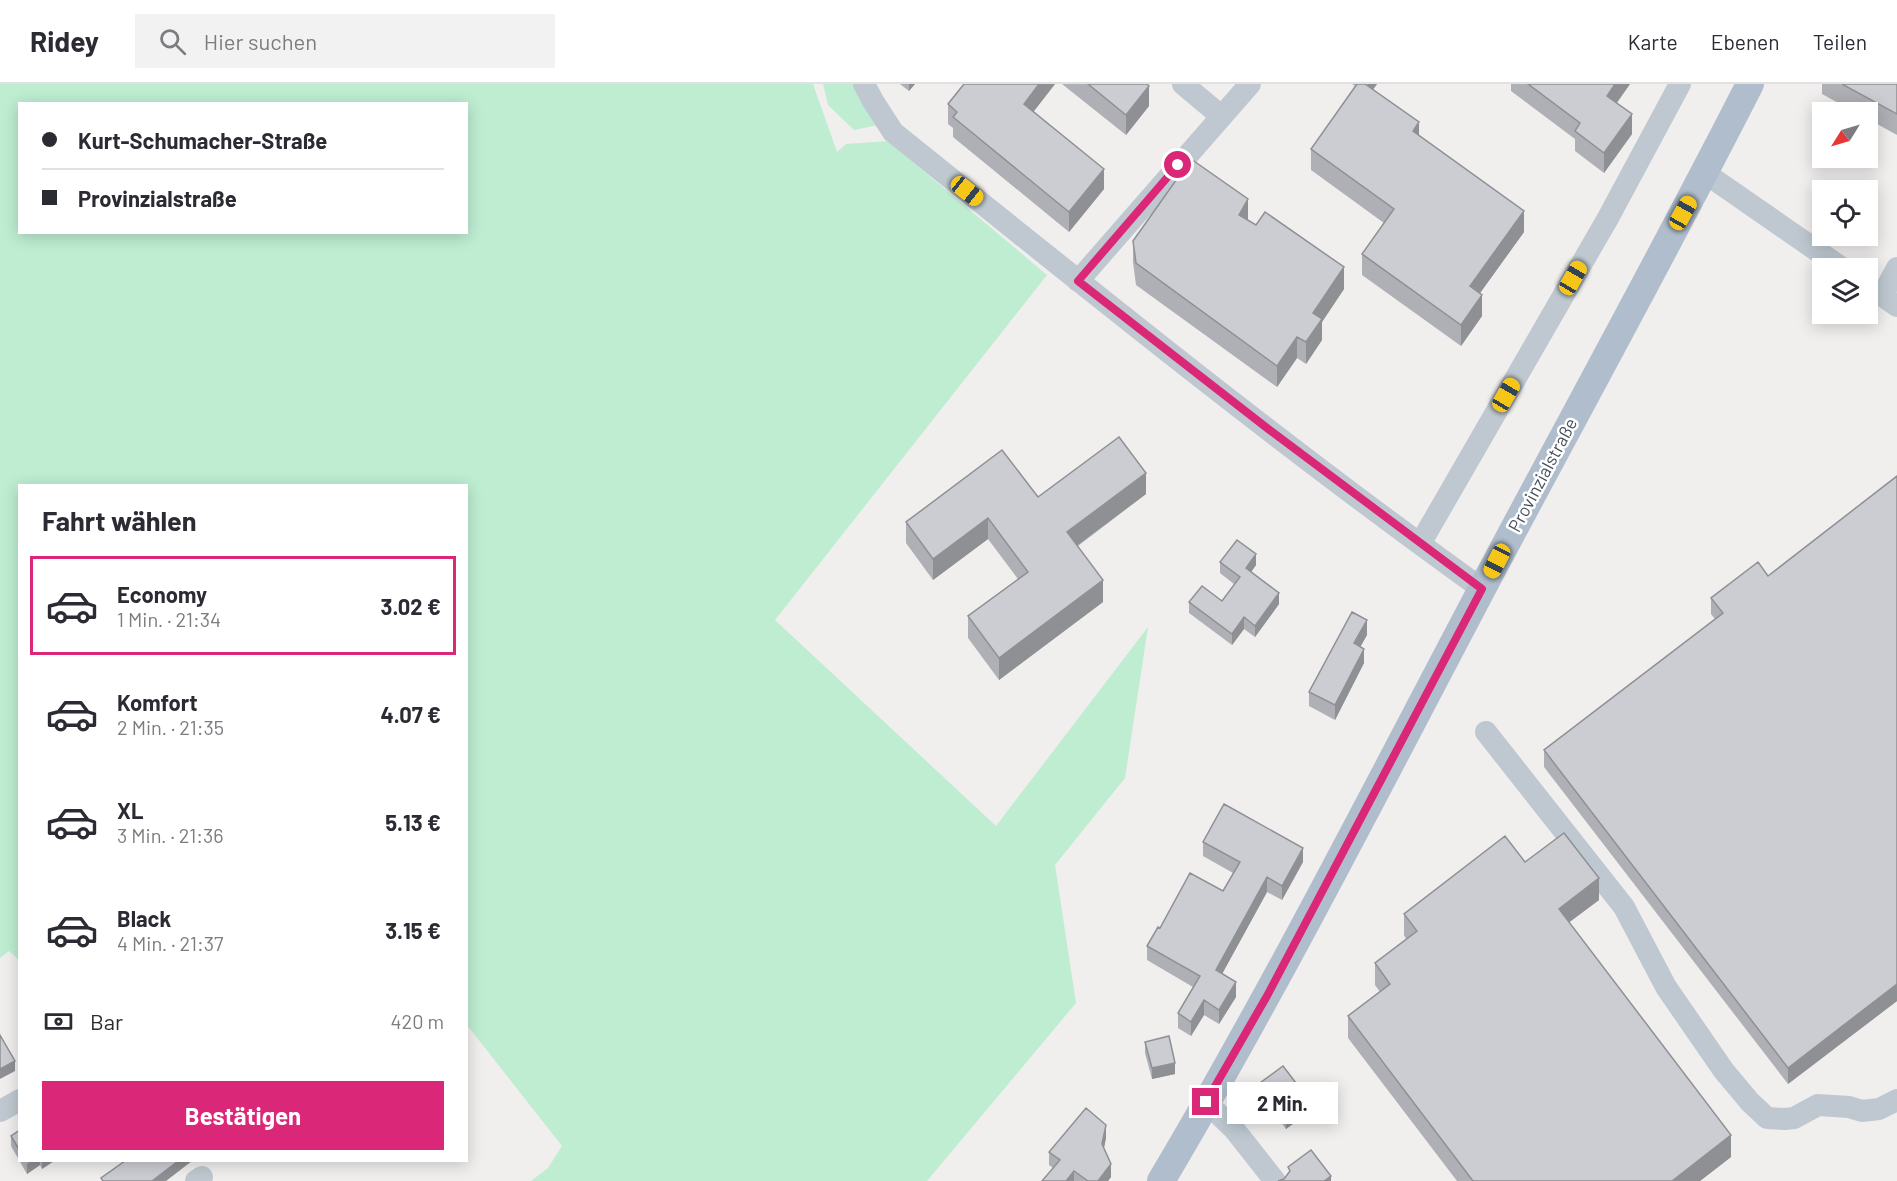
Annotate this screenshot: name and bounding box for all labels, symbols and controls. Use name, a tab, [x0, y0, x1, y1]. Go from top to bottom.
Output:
search box	[135, 14, 555, 68]
text: Ridey	[30, 24, 99, 58]
icon: search	[156, 25, 189, 58]
text: Hier suchen	[204, 28, 317, 54]
text: Karte	[1628, 29, 1678, 54]
text: Ebenen	[1711, 29, 1780, 54]
text: Teilen	[1813, 29, 1867, 54]
north arrow	[1812, 102, 1878, 168]
map controls	[1812, 102, 1878, 324]
text: Kurt-Schumacher-Straße	[78, 127, 327, 153]
route start	[1164, 151, 1191, 178]
car	[947, 173, 987, 209]
button: locate	[1812, 180, 1878, 246]
text: Provinzialstraße	[78, 185, 237, 211]
car	[1666, 193, 1700, 233]
car	[1556, 258, 1590, 298]
button: layers	[1812, 258, 1878, 324]
car	[1489, 375, 1523, 415]
street label: Provinzialstraße	[1503, 414, 1581, 535]
text: Fahrt wählen	[42, 504, 197, 536]
car	[1481, 541, 1513, 581]
icon: car	[45, 579, 99, 633]
text: Economy	[117, 581, 207, 607]
text: 3.02 €	[381, 593, 441, 619]
text: 1 Min. · 21:34	[117, 607, 221, 631]
icon: car	[45, 687, 99, 741]
text: Komfort	[117, 689, 198, 715]
text: 4.07 €	[381, 701, 441, 727]
text: 2 Min. · 21:35	[117, 715, 224, 739]
icon: car	[45, 795, 99, 849]
text: XL	[117, 797, 143, 823]
text: 5.13 €	[385, 809, 441, 835]
text: 3 Min. · 21:36	[117, 823, 224, 847]
icon: car	[45, 903, 99, 957]
text: Black	[117, 905, 171, 931]
text: 3.15 €	[385, 917, 441, 943]
text: 4 Min. · 21:37	[117, 931, 224, 955]
icon: cash	[42, 1005, 75, 1038]
text: Bar	[90, 1008, 123, 1034]
text: 420 m	[390, 1009, 444, 1033]
button: Bestätigen	[42, 1081, 444, 1150]
callout: 2 Min.	[1227, 1081, 1338, 1123]
route end	[1192, 1088, 1219, 1115]
text: 2 Min.	[1257, 1091, 1308, 1115]

